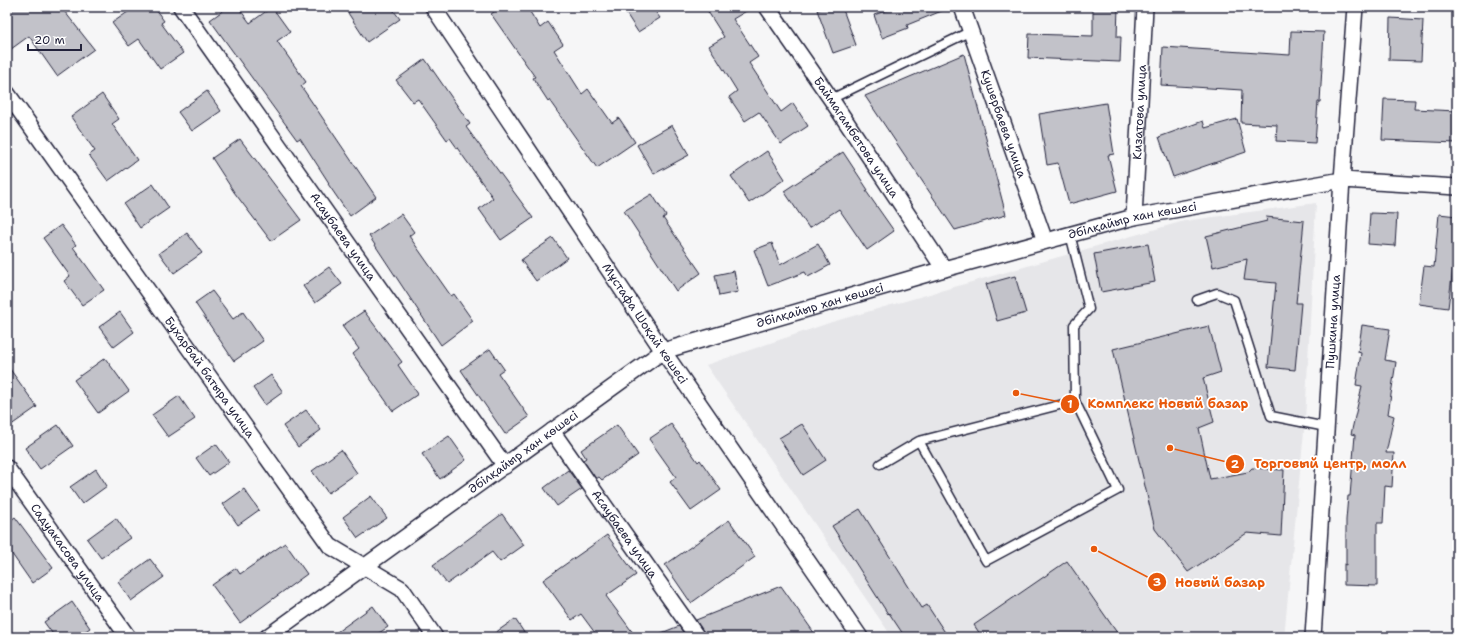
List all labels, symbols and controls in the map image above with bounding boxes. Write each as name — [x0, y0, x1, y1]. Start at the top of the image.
scale bar — [28, 26, 81, 52]
text: 20 m — [34, 32, 65, 48]
street label: Кизатова улица — [1129, 64, 1150, 160]
street label: Кушербаева улица — [977, 68, 1030, 181]
street label: Баймагамбетова улица — [810, 74, 903, 201]
street label: Асаубаева улица — [306, 189, 380, 284]
street label: Әбілқайыр хан көшесі — [1066, 198, 1198, 243]
street label: Мұстафа Шоқай көшесі — [598, 260, 691, 387]
street label: Пушкина улица — [1322, 274, 1344, 369]
street label: Әбілқайыр хан көшесі — [754, 279, 885, 331]
street label: Бухарбай батыра улица — [161, 313, 259, 441]
callout: Комплекс Новый базар — [1060, 391, 1257, 416]
text: Комплекс Новый базар — [1088, 395, 1249, 412]
text: 1 — [1067, 396, 1073, 412]
street label: Әбілқайыр хан көшесі — [465, 407, 581, 497]
callout: Торговый центр, молл — [1225, 451, 1414, 476]
text: Торговый центр, молл — [1254, 455, 1406, 472]
text: 2 — [1231, 456, 1240, 472]
street label: Асаубаева улица — [588, 487, 661, 582]
street label: Садуакасова улица — [27, 500, 109, 605]
callout: Новый базар — [1147, 570, 1273, 595]
text: 3 — [1153, 574, 1161, 590]
text: Новый базар — [1175, 574, 1265, 591]

